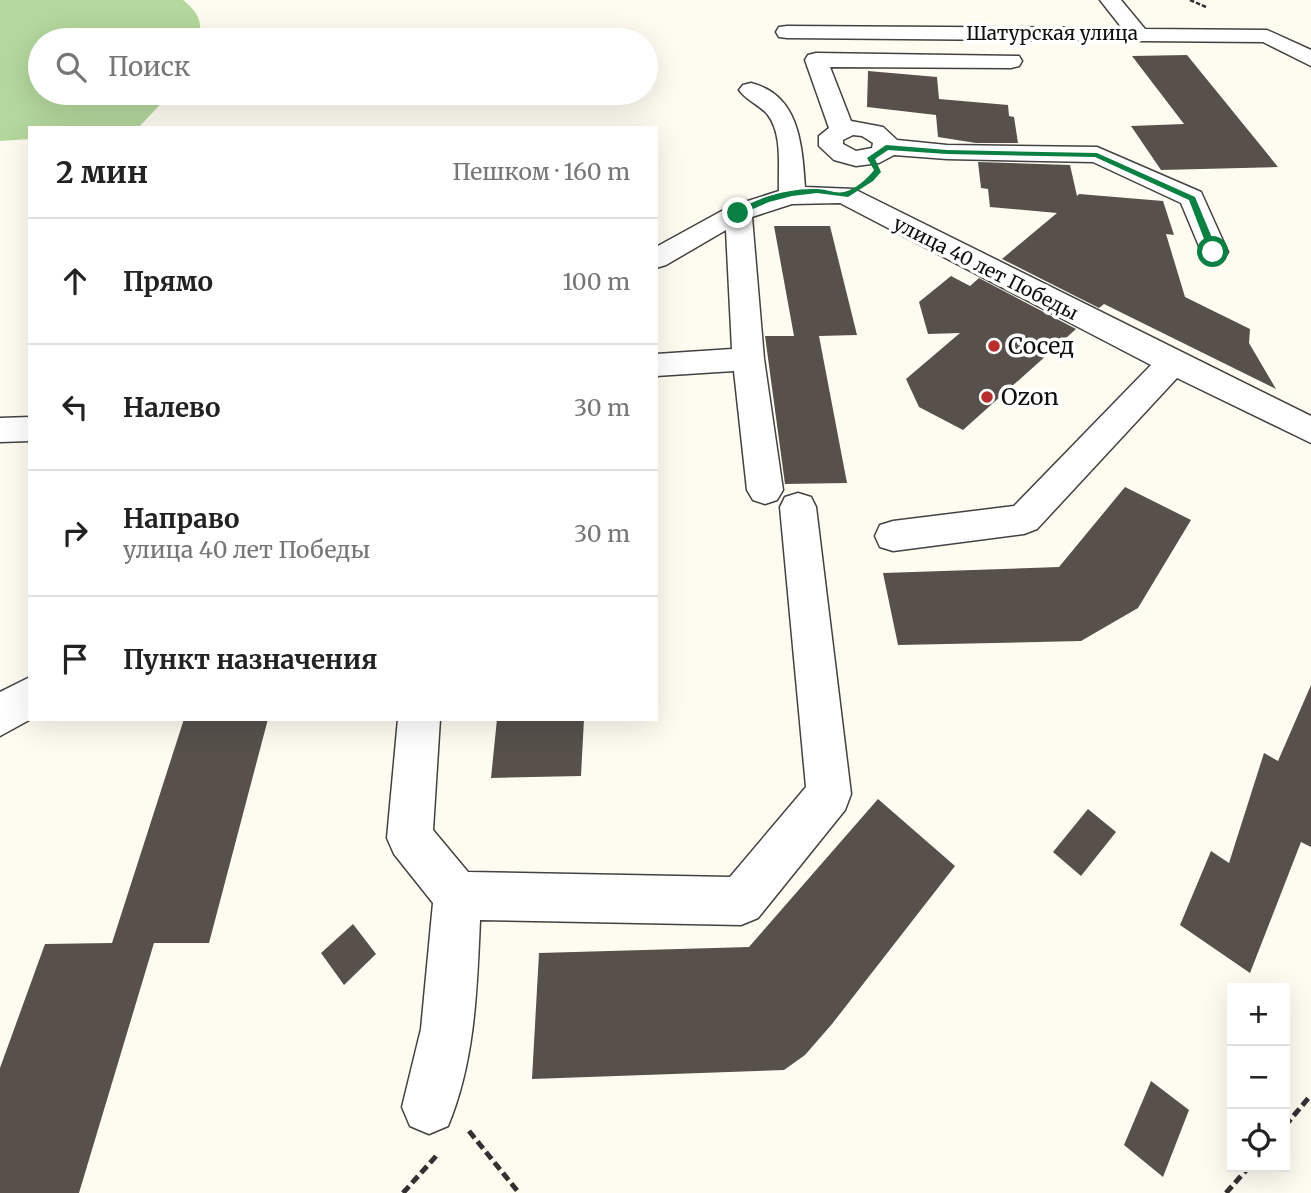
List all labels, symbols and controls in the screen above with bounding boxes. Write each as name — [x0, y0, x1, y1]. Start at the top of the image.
street label: Шатурская улица — [966, 21, 1138, 45]
search box — [28, 28, 658, 105]
icon: search — [52, 48, 90, 86]
text: Поиск — [108, 50, 190, 83]
text: 2 мин — [56, 153, 148, 191]
text: Пешком · 160 m — [453, 157, 630, 186]
route end — [722, 197, 753, 228]
street label: улица 40 лет Победы — [890, 211, 1082, 325]
route start — [1197, 236, 1228, 267]
icon: ahead — [56, 262, 94, 300]
text: Прямо — [123, 265, 213, 298]
text: 100 m — [562, 267, 630, 296]
place label: Сосед — [1008, 331, 1074, 360]
marker: Сосед — [986, 338, 1002, 354]
place label: Ozon — [1001, 382, 1059, 411]
icon: left — [56, 388, 94, 426]
marker: Ozon — [979, 389, 995, 405]
text: Налево — [123, 391, 221, 424]
text: 30 m — [574, 393, 630, 422]
text: Направо — [123, 502, 240, 535]
icon: right — [56, 514, 94, 552]
text: 30 m — [574, 519, 630, 548]
text: улица 40 лет Победы — [123, 535, 370, 564]
icon: arrive — [56, 640, 94, 678]
text: Пункт назначения — [123, 643, 377, 676]
map controls — [1227, 983, 1290, 1172]
button: + — [1227, 983, 1290, 1046]
button: − — [1227, 1046, 1290, 1109]
button: locate — [1227, 1109, 1290, 1172]

